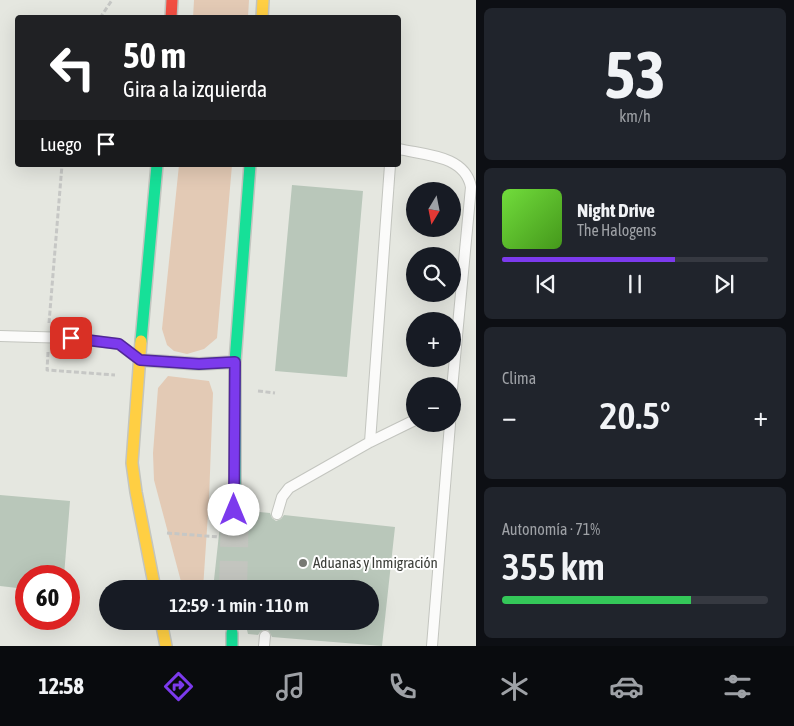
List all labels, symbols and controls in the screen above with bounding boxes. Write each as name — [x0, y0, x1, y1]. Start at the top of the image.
icon: left — [40, 35, 105, 100]
text: 50 m — [123, 35, 186, 75]
text: 53 — [604, 37, 666, 112]
text: Gira a la izquierda — [123, 76, 267, 102]
text: km/h — [619, 107, 651, 125]
icon: arrive — [92, 130, 120, 158]
text: Luego — [40, 133, 82, 155]
north arrow — [406, 182, 461, 238]
map controls — [406, 182, 461, 432]
text: Night Drive — [577, 199, 655, 221]
text: The Halogens — [577, 221, 657, 239]
button: search — [406, 247, 461, 302]
icon: previous — [532, 270, 560, 298]
icon: pause — [621, 270, 649, 298]
icon: next — [710, 270, 738, 298]
button: + — [406, 312, 461, 367]
pin — [50, 317, 92, 359]
icon: arrive — [57, 324, 85, 352]
text: Clima — [502, 369, 536, 387]
button: − — [406, 377, 461, 432]
text: 20.5° — [600, 394, 670, 437]
text: − — [502, 400, 517, 432]
text: + — [753, 400, 768, 432]
position arrow — [207, 483, 259, 535]
text: Autonomía · 71% — [502, 520, 600, 538]
text: 355 km — [502, 545, 605, 588]
place label: Aduanas y Inmigración — [313, 554, 438, 571]
marker: Aduanas y Inmigración — [297, 557, 309, 569]
speed limit sign: 60 — [15, 565, 80, 630]
text: 12:59 · 1 min · 110 m — [169, 594, 309, 616]
icon: directions — [161, 669, 196, 704]
icon: music — [273, 669, 308, 704]
icon: phone — [385, 669, 420, 704]
icon: climate — [497, 669, 532, 704]
icon: car — [609, 669, 644, 704]
icon: filters — [720, 669, 755, 704]
text: 12:58 — [38, 673, 84, 699]

